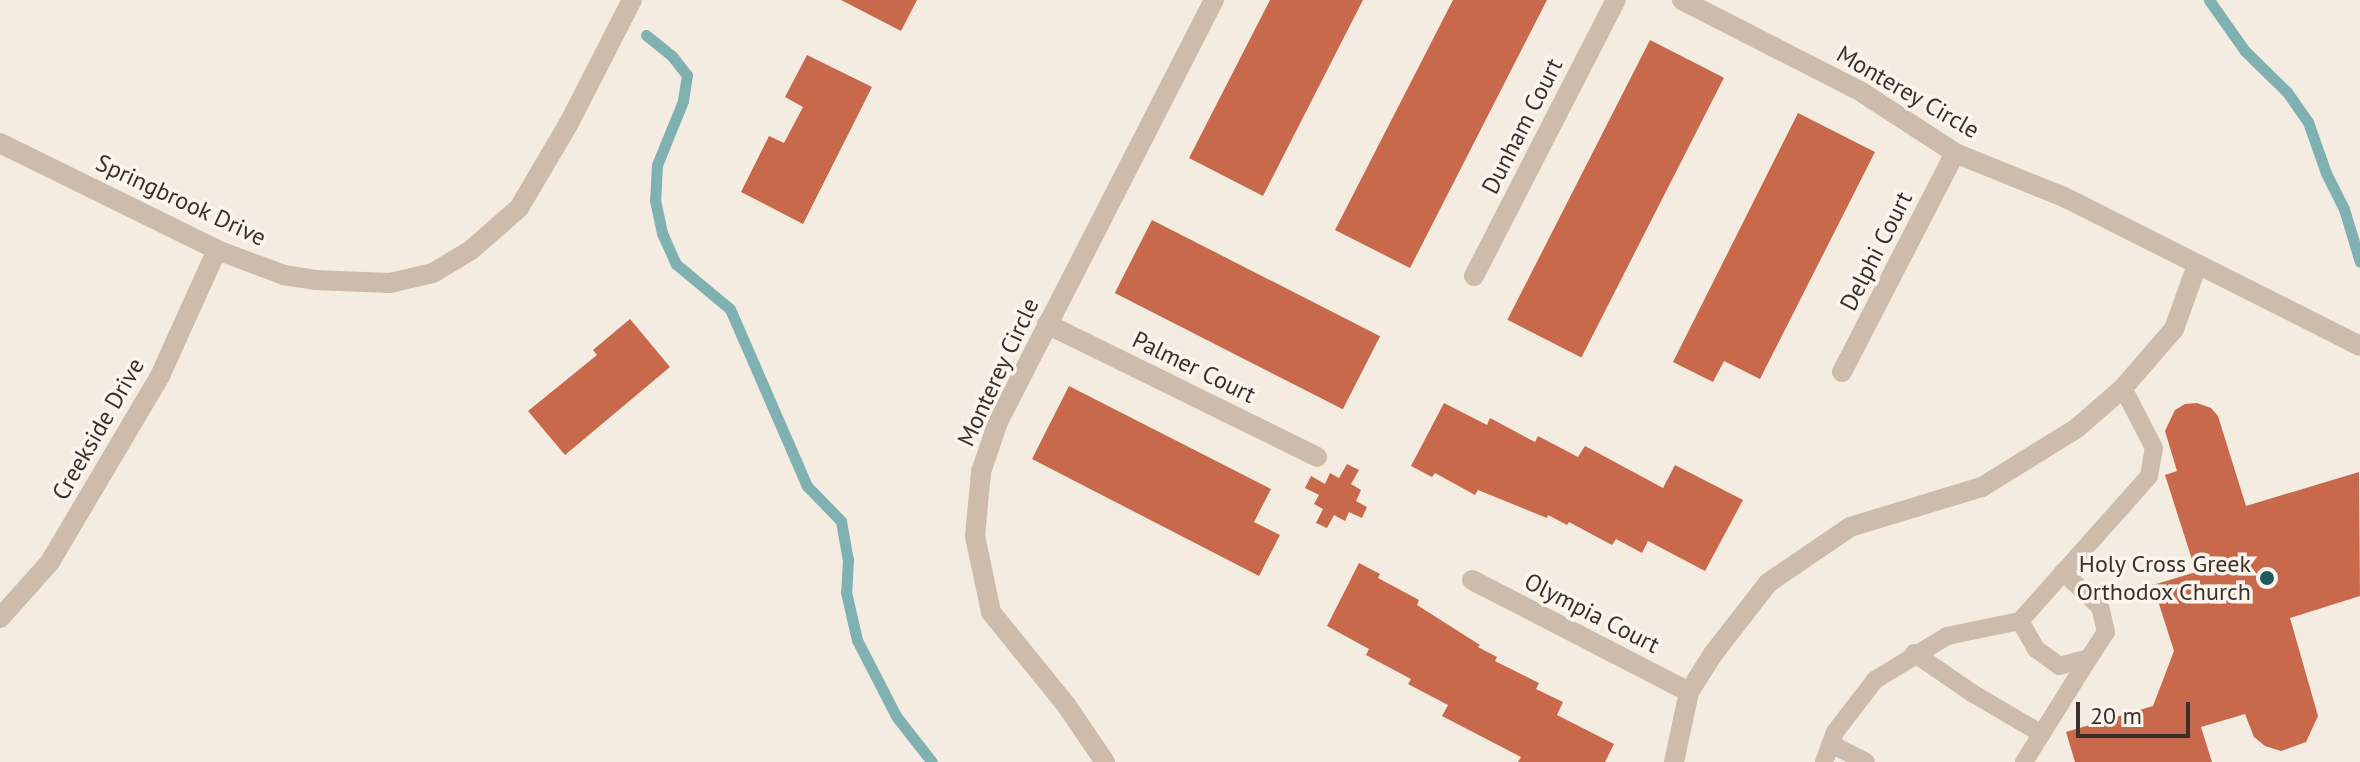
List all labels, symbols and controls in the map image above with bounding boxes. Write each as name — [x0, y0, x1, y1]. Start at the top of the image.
street label: Monterey Circle — [1831, 39, 1985, 145]
street label: Dunham Court — [1475, 53, 1569, 199]
street label: Springbrook Drive — [91, 148, 271, 252]
street label: Delphi Court — [1834, 187, 1918, 315]
street label: Monterey Circle — [951, 293, 1045, 451]
street label: Palmer Court — [1128, 325, 1260, 409]
street label: Creekside Drive — [46, 353, 150, 505]
place label: Holy Cross Greek Orthodox Church — [2076, 550, 2251, 606]
street label: Olympia Court — [1520, 567, 1664, 659]
marker: Holy Cross Greek Orthodox Church — [2258, 569, 2276, 587]
scale bar — [2080, 686, 2194, 736]
text: 20 m — [2090, 700, 2142, 731]

